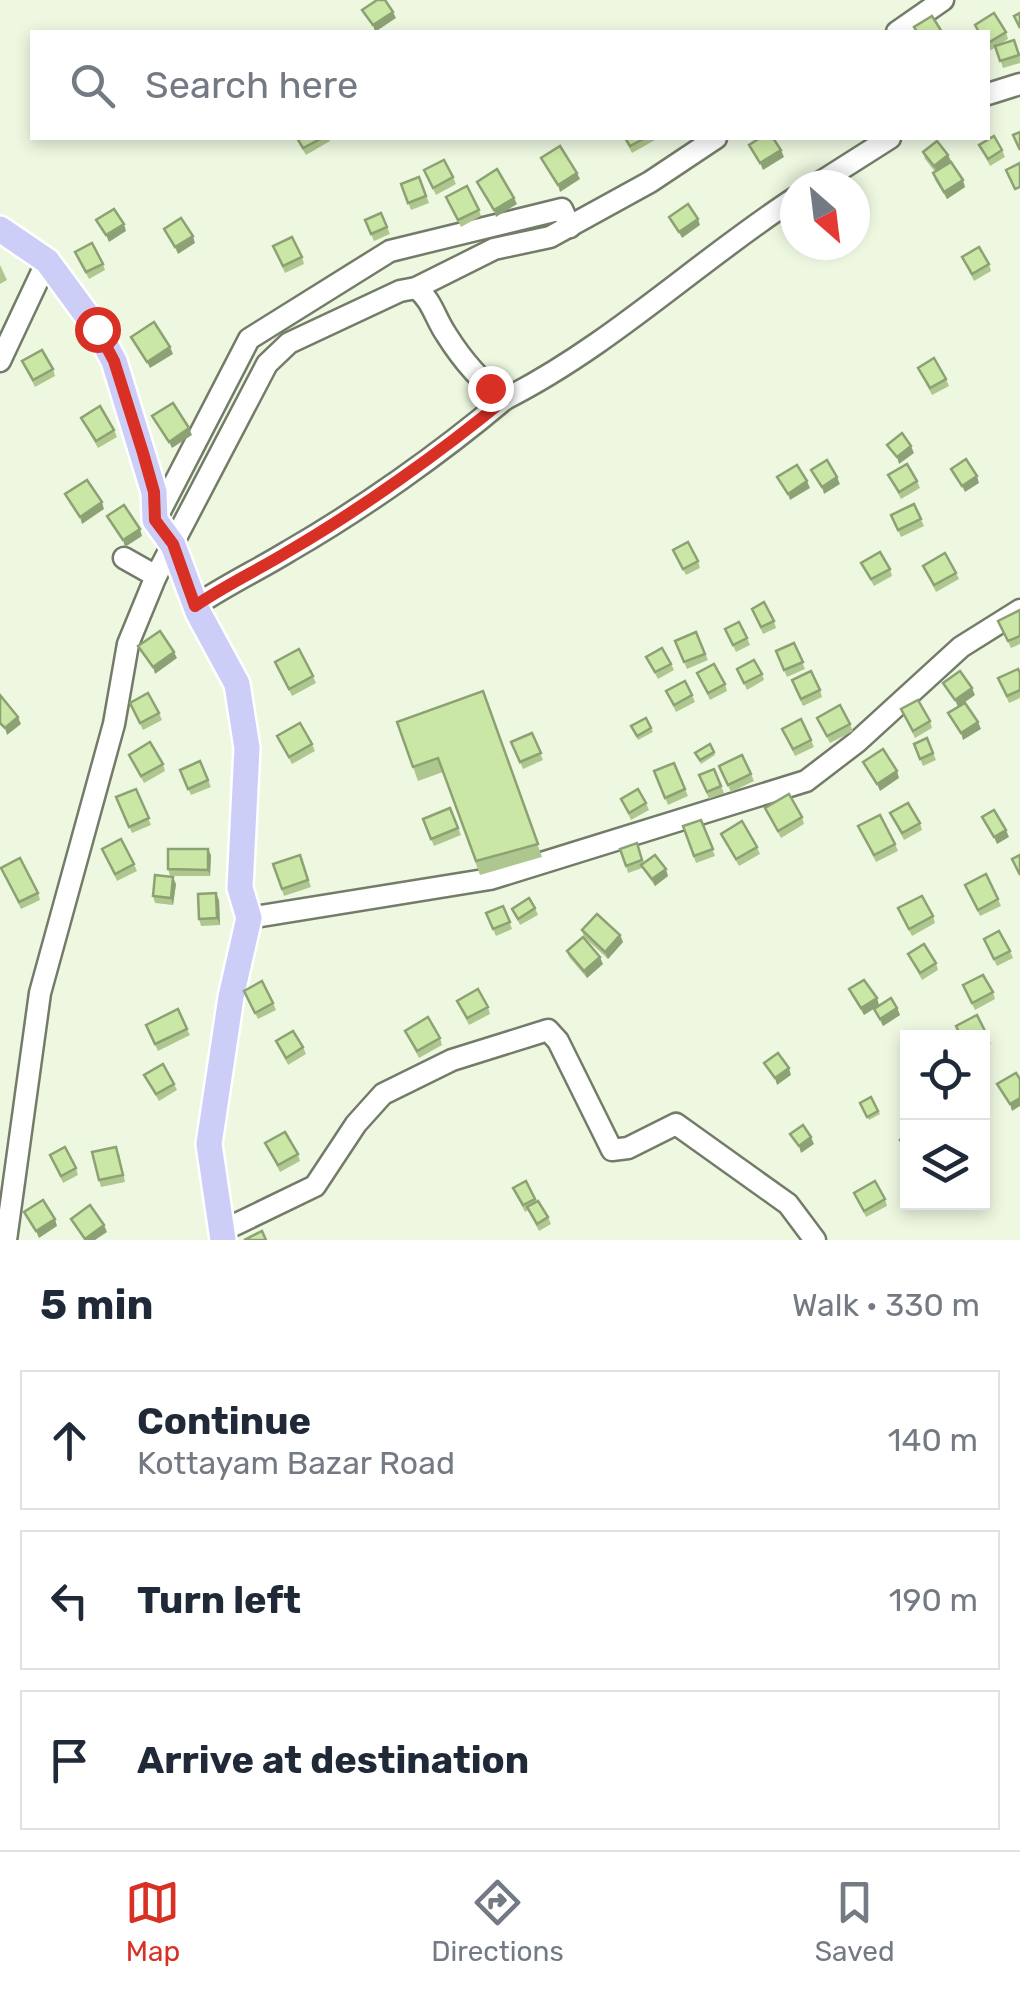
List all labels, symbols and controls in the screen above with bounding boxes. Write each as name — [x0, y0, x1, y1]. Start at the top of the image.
search box — [30, 30, 990, 140]
icon: search — [65, 58, 120, 113]
text: Search here — [145, 62, 358, 108]
north arrow — [780, 170, 870, 260]
route start — [75, 307, 121, 353]
route end — [468, 366, 514, 412]
map controls — [900, 1030, 990, 1210]
button: locate — [900, 1030, 990, 1120]
button: layers — [900, 1120, 990, 1210]
text: 5 min — [40, 1280, 154, 1330]
text: Walk · 330 m — [792, 1286, 980, 1324]
text: Continue — [137, 1398, 311, 1444]
icon: ahead — [42, 1413, 97, 1468]
text: 140 m — [888, 1421, 978, 1459]
text: Kottayam Bazar Road — [137, 1444, 455, 1482]
icon: left — [42, 1573, 97, 1628]
text: Turn left — [137, 1577, 301, 1623]
text: 190 m — [889, 1581, 978, 1619]
icon: arrive — [42, 1733, 97, 1788]
text: Arrive at destination — [137, 1737, 529, 1783]
tab: Map — [125, 1875, 180, 1968]
tab: Directions — [431, 1875, 564, 1968]
tab: Saved — [815, 1875, 895, 1968]

